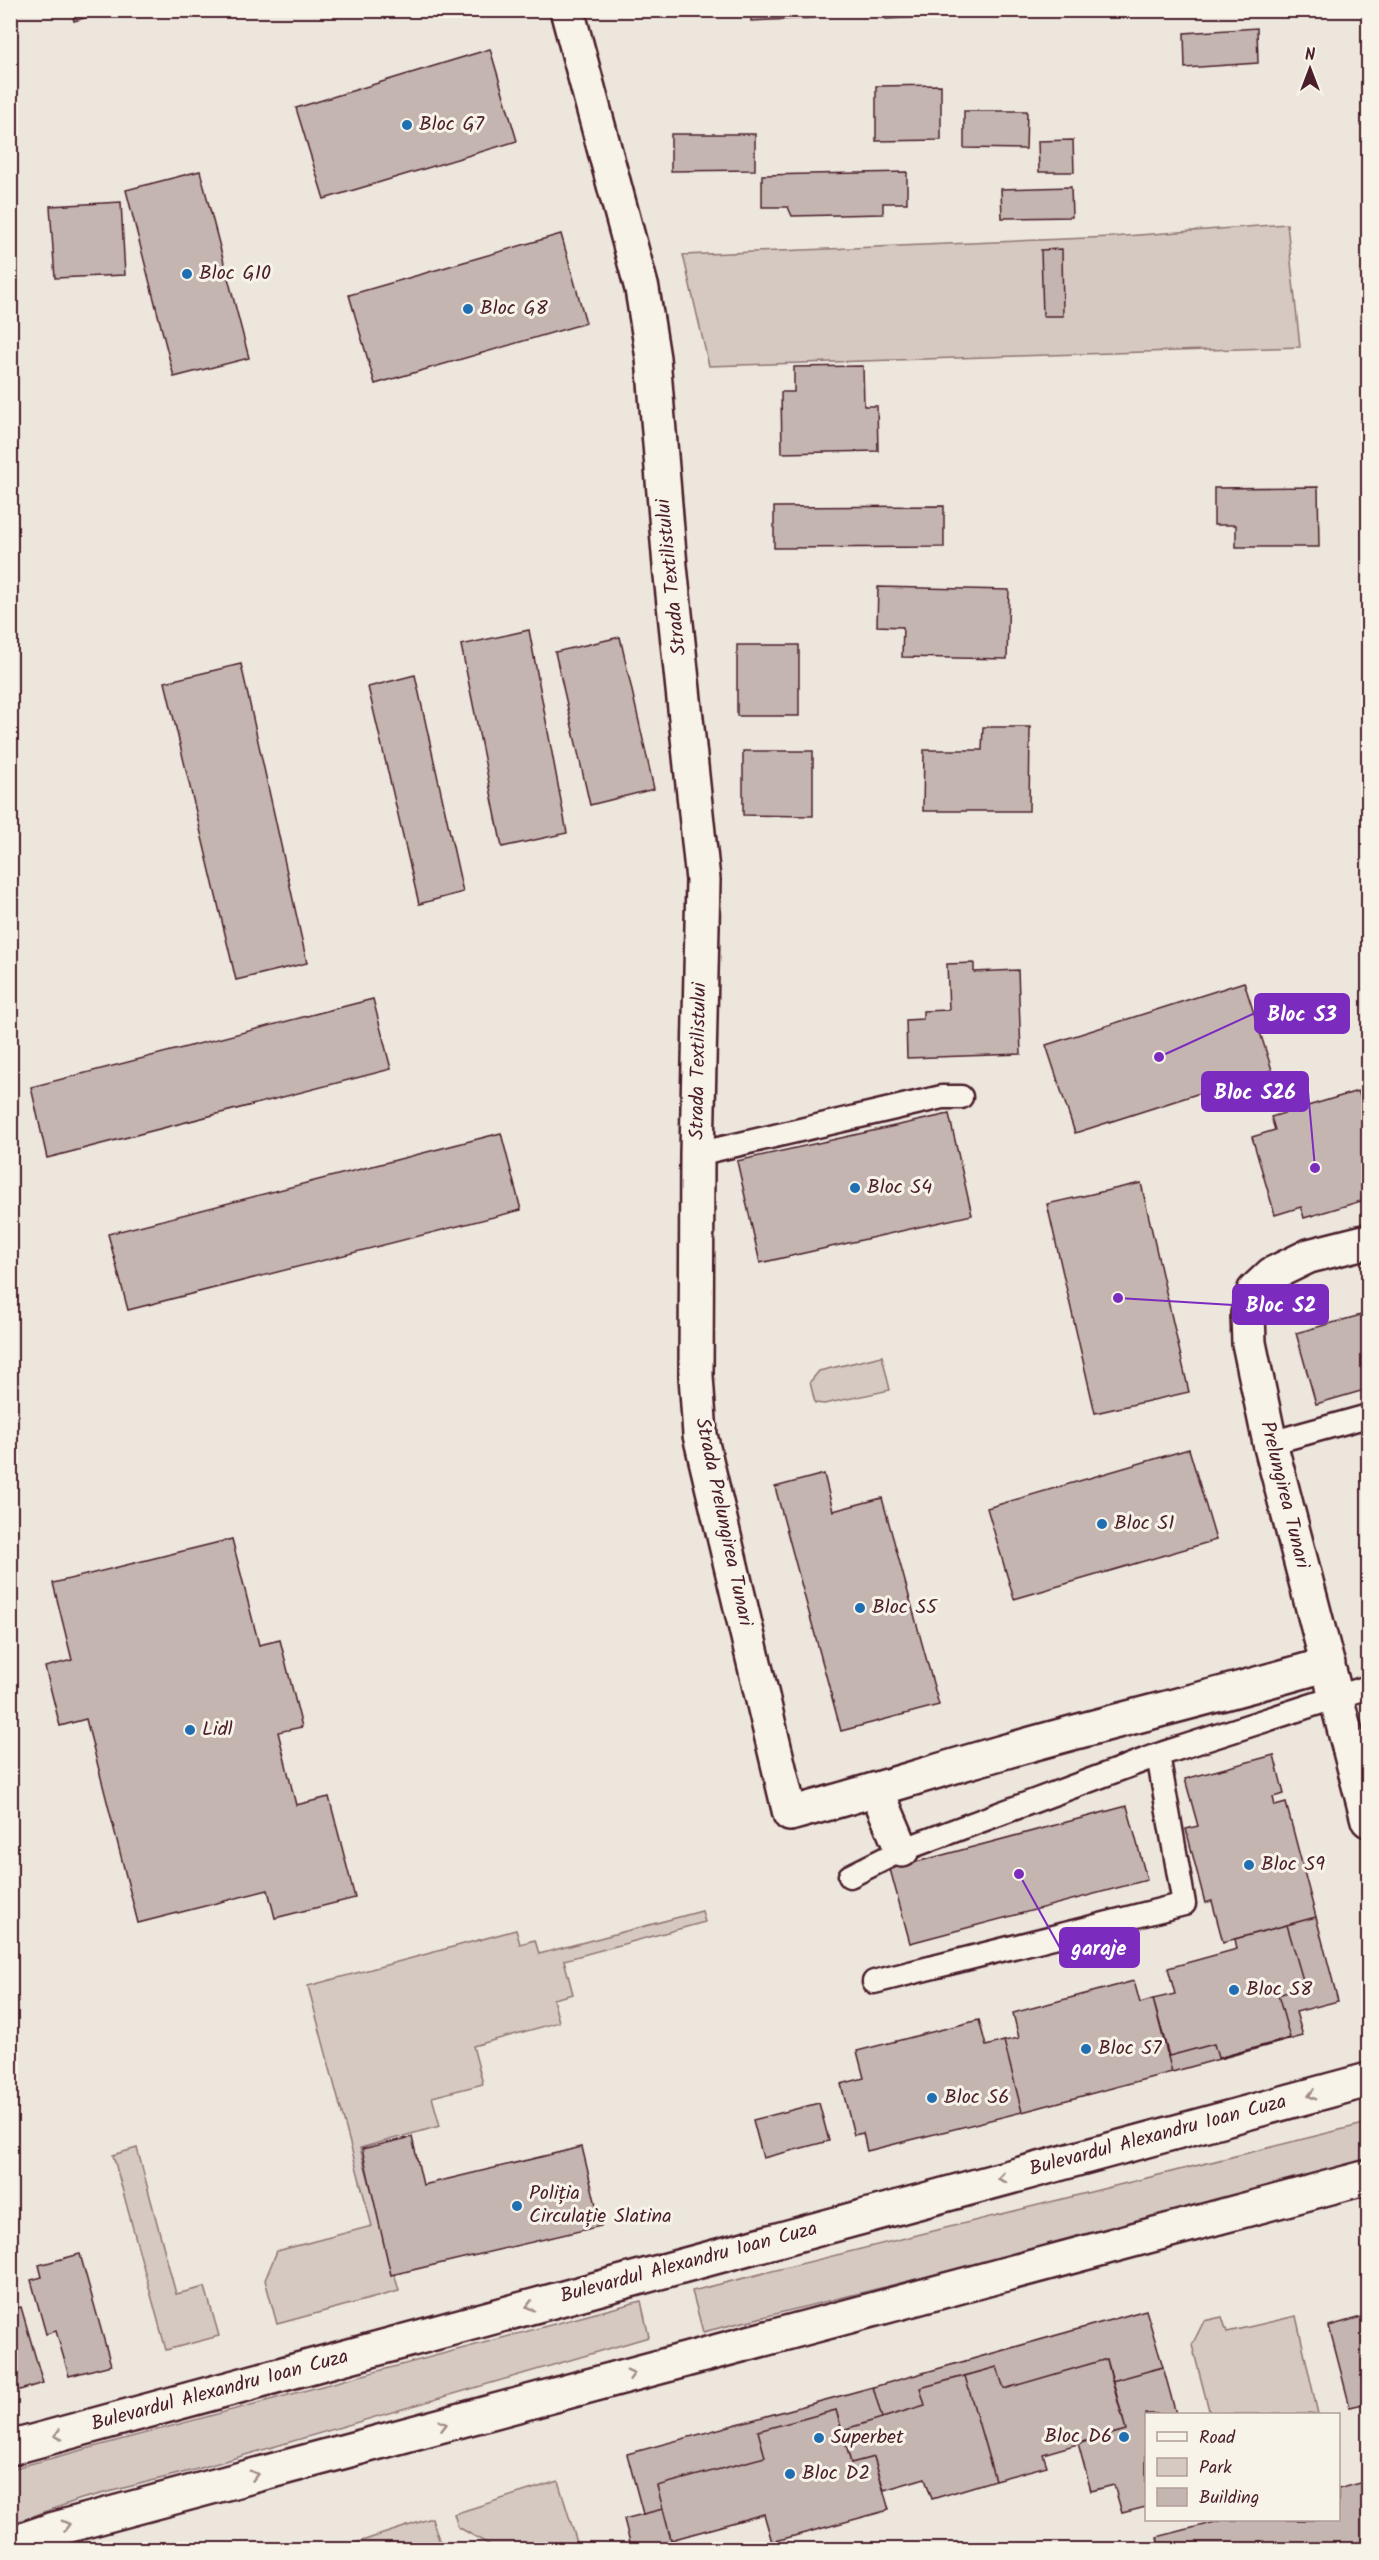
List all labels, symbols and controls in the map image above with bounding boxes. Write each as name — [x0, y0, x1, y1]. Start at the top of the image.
north arrow — [1280, 39, 1340, 99]
text: N — [1305, 43, 1315, 68]
place label: Bloc G7 — [419, 109, 485, 141]
marker: Bloc G7 — [400, 118, 414, 132]
place label: Bloc G10 — [199, 258, 271, 290]
marker: Bloc G10 — [180, 267, 194, 281]
place label: Bloc G8 — [480, 293, 549, 325]
marker: Bloc G8 — [461, 302, 475, 316]
street label: Strada Textilistului — [648, 496, 696, 657]
street label: Strada Textilistului — [682, 981, 716, 1140]
callout: Bloc S3 — [1255, 994, 1349, 1033]
text: Bloc S3 — [1267, 999, 1337, 1032]
callout: Bloc S26 — [1202, 1072, 1308, 1111]
text: Bloc S26 — [1214, 1077, 1296, 1110]
place label: Bloc S4 — [867, 1172, 932, 1204]
marker: Bloc S4 — [848, 1181, 862, 1195]
callout: Bloc S2 — [1233, 1285, 1328, 1324]
text: Bloc S2 — [1246, 1290, 1316, 1323]
street label: Strada Prelungirea Tunari — [685, 1415, 761, 1630]
street label: Prelungirea Tunari — [1250, 1418, 1318, 1573]
place label: Bloc S1 — [1114, 1508, 1175, 1540]
marker: Bloc S1 — [1095, 1517, 1109, 1531]
place label: Bloc S5 — [872, 1592, 938, 1624]
marker: Bloc S5 — [853, 1601, 867, 1615]
place label: Lidl — [202, 1714, 233, 1746]
marker: Lidl — [183, 1723, 197, 1737]
place label: Bloc S9 — [1261, 1849, 1325, 1881]
marker: Bloc S9 — [1242, 1858, 1256, 1872]
callout: garaje — [1060, 1928, 1139, 1967]
text: garaje — [1071, 1933, 1126, 1966]
place label: Bloc S8 — [1246, 1974, 1313, 2006]
marker: Bloc S8 — [1227, 1983, 1241, 1997]
place label: Bloc S7 — [1098, 2033, 1162, 2065]
marker: Bloc S7 — [1079, 2042, 1093, 2056]
place label: Bloc S6 — [944, 2082, 1009, 2114]
street label: Bulevardul Alexandru Ioan Cuza — [1026, 2086, 1290, 2186]
one-way arrow — [1307, 2088, 1317, 2101]
marker: Bloc S6 — [925, 2091, 939, 2105]
one-way arrow — [997, 2171, 1007, 2184]
place label: Poliția Circulație Slatina — [529, 2178, 672, 2233]
marker: Poliția Circulație Slatina — [510, 2199, 524, 2213]
street label: Bulevardul Alexandru Ioan Cuza — [557, 2213, 821, 2313]
one-way arrow — [525, 2299, 536, 2311]
street label: Bulevardul Alexandru Ioan Cuza — [88, 2341, 352, 2441]
one-way arrow — [625, 2369, 636, 2381]
legend — [1145, 2413, 1340, 2521]
one-way arrow — [438, 2419, 448, 2432]
place label: Bloc D6 — [1044, 2421, 1112, 2453]
place label: Superbet — [831, 2422, 904, 2454]
text: Road — [1199, 2424, 1236, 2453]
one-way arrow — [53, 2428, 64, 2440]
marker: Bloc D6 — [1117, 2430, 1131, 2444]
marker: Superbet — [812, 2431, 826, 2445]
text: Park — [1199, 2454, 1232, 2483]
place label: Bloc D2 — [802, 2458, 870, 2490]
marker: Bloc D2 — [783, 2467, 797, 2481]
one-way arrow — [248, 2470, 259, 2482]
text: Building — [1199, 2484, 1259, 2513]
one-way arrow — [61, 2520, 71, 2533]

